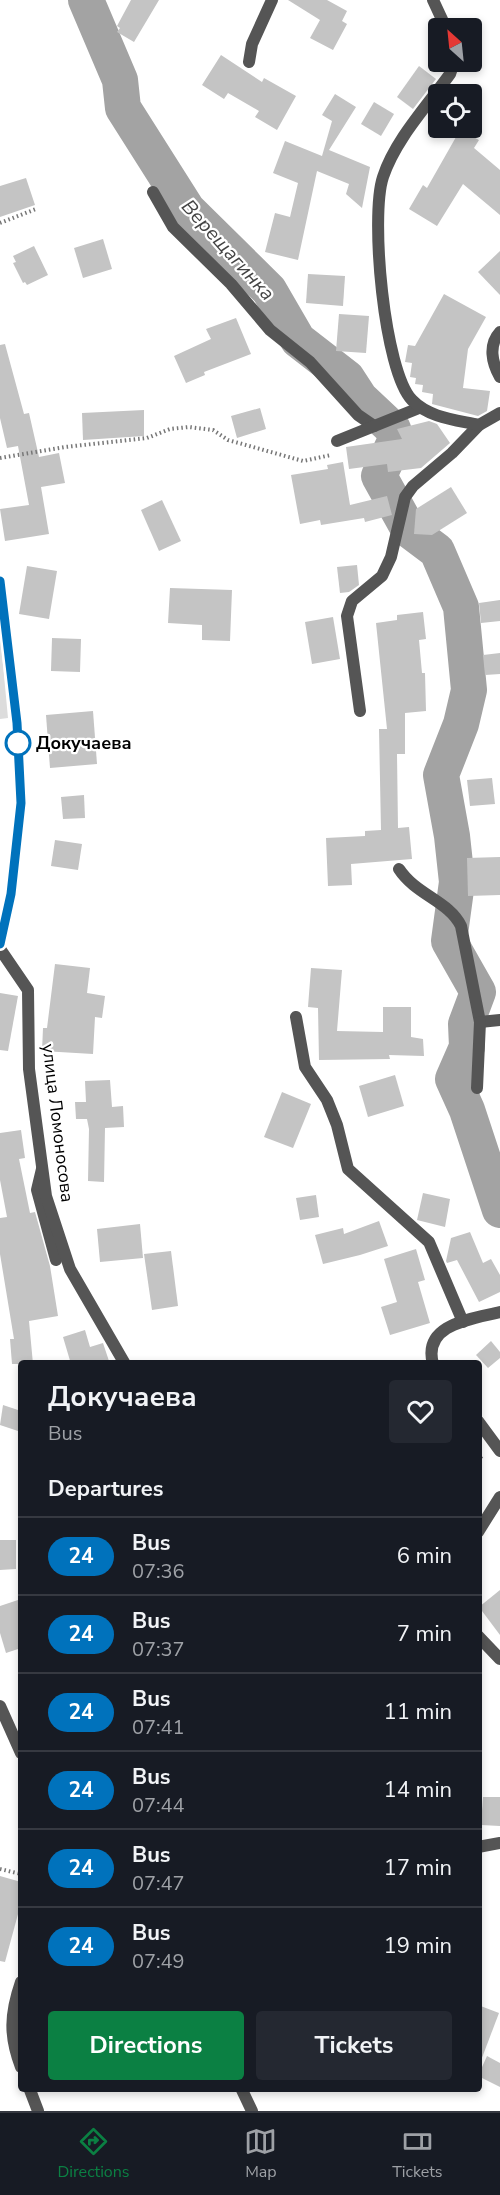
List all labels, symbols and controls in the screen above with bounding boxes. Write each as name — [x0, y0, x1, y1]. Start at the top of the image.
north arrow — [428, 18, 482, 72]
map controls — [428, 18, 482, 138]
button: locate — [428, 84, 482, 138]
water label: Верещагинка — [175, 193, 281, 307]
marker: Докучаева — [5, 730, 31, 756]
place label: Докучаева — [36, 731, 132, 755]
street label: улица Ломоносова — [36, 1042, 80, 1204]
text: Докучаева — [48, 1378, 197, 1416]
button: heart — [389, 1380, 452, 1443]
text: Bus — [48, 1420, 82, 1447]
text: Departures — [48, 1474, 163, 1504]
text: Bus — [132, 1528, 171, 1558]
text: 6 min — [397, 1541, 452, 1571]
text: 24 — [68, 1542, 94, 1570]
text: 07:36 — [132, 1558, 185, 1585]
text: Bus — [132, 1606, 171, 1636]
text: 7 min — [397, 1619, 452, 1649]
text: 24 — [68, 1620, 94, 1648]
text: 07:37 — [132, 1636, 185, 1663]
text: Bus — [132, 1684, 171, 1714]
text: 11 min — [384, 1697, 452, 1727]
text: 24 — [68, 1698, 94, 1726]
text: 07:41 — [132, 1714, 185, 1741]
text: Bus — [132, 1762, 171, 1792]
text: 14 min — [384, 1775, 452, 1805]
text: 24 — [68, 1776, 94, 1804]
text: 07:44 — [132, 1792, 185, 1819]
text: Bus — [132, 1840, 171, 1870]
text: 17 min — [384, 1853, 452, 1883]
text: 24 — [68, 1854, 94, 1882]
text: 07:47 — [132, 1870, 185, 1897]
text: Bus — [132, 1918, 171, 1948]
text: 19 min — [384, 1931, 452, 1961]
text: 24 — [68, 1932, 94, 1960]
text: 07:49 — [132, 1948, 185, 1975]
button: Directions — [48, 2011, 244, 2080]
button: Tickets — [256, 2011, 452, 2080]
tab: Directions — [57, 2125, 130, 2183]
tab: Map — [244, 2125, 277, 2183]
tab: Tickets — [392, 2125, 443, 2183]

